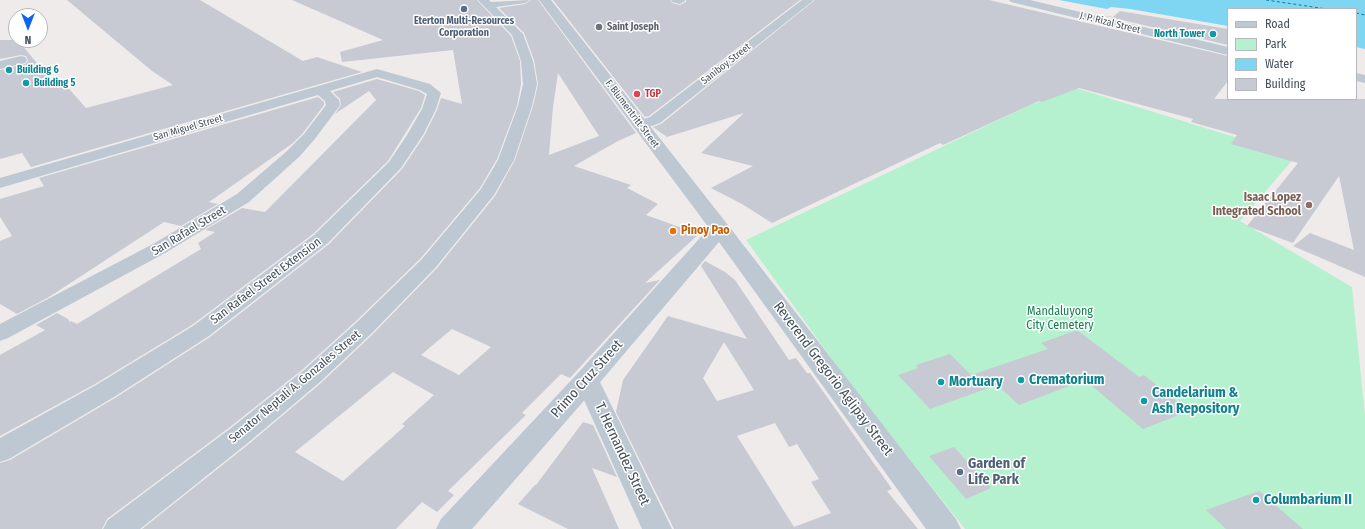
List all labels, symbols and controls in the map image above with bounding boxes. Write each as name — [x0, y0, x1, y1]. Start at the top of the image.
marker: Eterton Multi-Resources Corporation — [459, 4, 469, 14]
north arrow — [8, 8, 48, 48]
legend — [1227, 8, 1357, 100]
street label: J. P. Rizal Street — [1079, 10, 1141, 36]
place label: Eterton Multi-Resources Corporation — [414, 15, 514, 38]
text: Road — [1265, 17, 1290, 31]
place label: Saint Joseph — [607, 21, 659, 33]
marker: Saint Joseph — [594, 22, 604, 32]
place label: North Tower — [1154, 28, 1205, 40]
marker: North Tower — [1208, 29, 1218, 39]
text: N — [25, 33, 31, 46]
text: Park — [1265, 37, 1286, 51]
street label: Saniboy Street — [699, 41, 753, 87]
text: Water — [1265, 57, 1293, 71]
place label: Building 6 — [17, 64, 59, 76]
marker: Building 6 — [4, 65, 14, 75]
place label: Building 5 — [34, 77, 75, 89]
text: Building — [1265, 77, 1305, 91]
marker: Building 5 — [21, 78, 31, 88]
street label: F. Blumentritt Street — [603, 78, 661, 150]
place label: TGP — [645, 88, 661, 100]
marker: TGP — [632, 89, 642, 99]
street label: San Miguel Street — [152, 112, 224, 144]
place label: Isaac Lopez Integrated School — [1212, 191, 1301, 219]
marker: Isaac Lopez Integrated School — [1304, 200, 1314, 210]
street label: San Rafael Street — [149, 203, 229, 259]
place label: Pinoy Pao — [681, 224, 730, 238]
marker: Pinoy Pao — [668, 226, 678, 236]
street label: San Rafael Street Extension — [208, 235, 324, 327]
street label: Reverend Gregorio Aglipay Street — [770, 299, 896, 459]
park label: Mandaluyong City Cemetery — [1026, 305, 1094, 333]
street label: Senator Neptali A. Gonzales Street — [226, 328, 364, 446]
street label: Primo Cruz Street — [548, 337, 626, 421]
place label: Crematorium — [1029, 372, 1104, 388]
place label: Mortuary — [949, 374, 1003, 390]
marker: Crematorium — [1016, 375, 1026, 385]
marker: Mortuary — [936, 377, 946, 387]
place label: Candelarium & Ash Repository — [1152, 385, 1240, 418]
marker: Candelarium & Ash Repository — [1139, 396, 1149, 406]
street label: T. Hernandez Street — [591, 400, 653, 508]
place label: Garden of Life Park — [968, 456, 1025, 488]
marker: Garden of Life Park — [955, 467, 965, 477]
place label: Columbarium II — [1264, 492, 1352, 508]
marker: Columbarium II — [1251, 495, 1261, 505]

